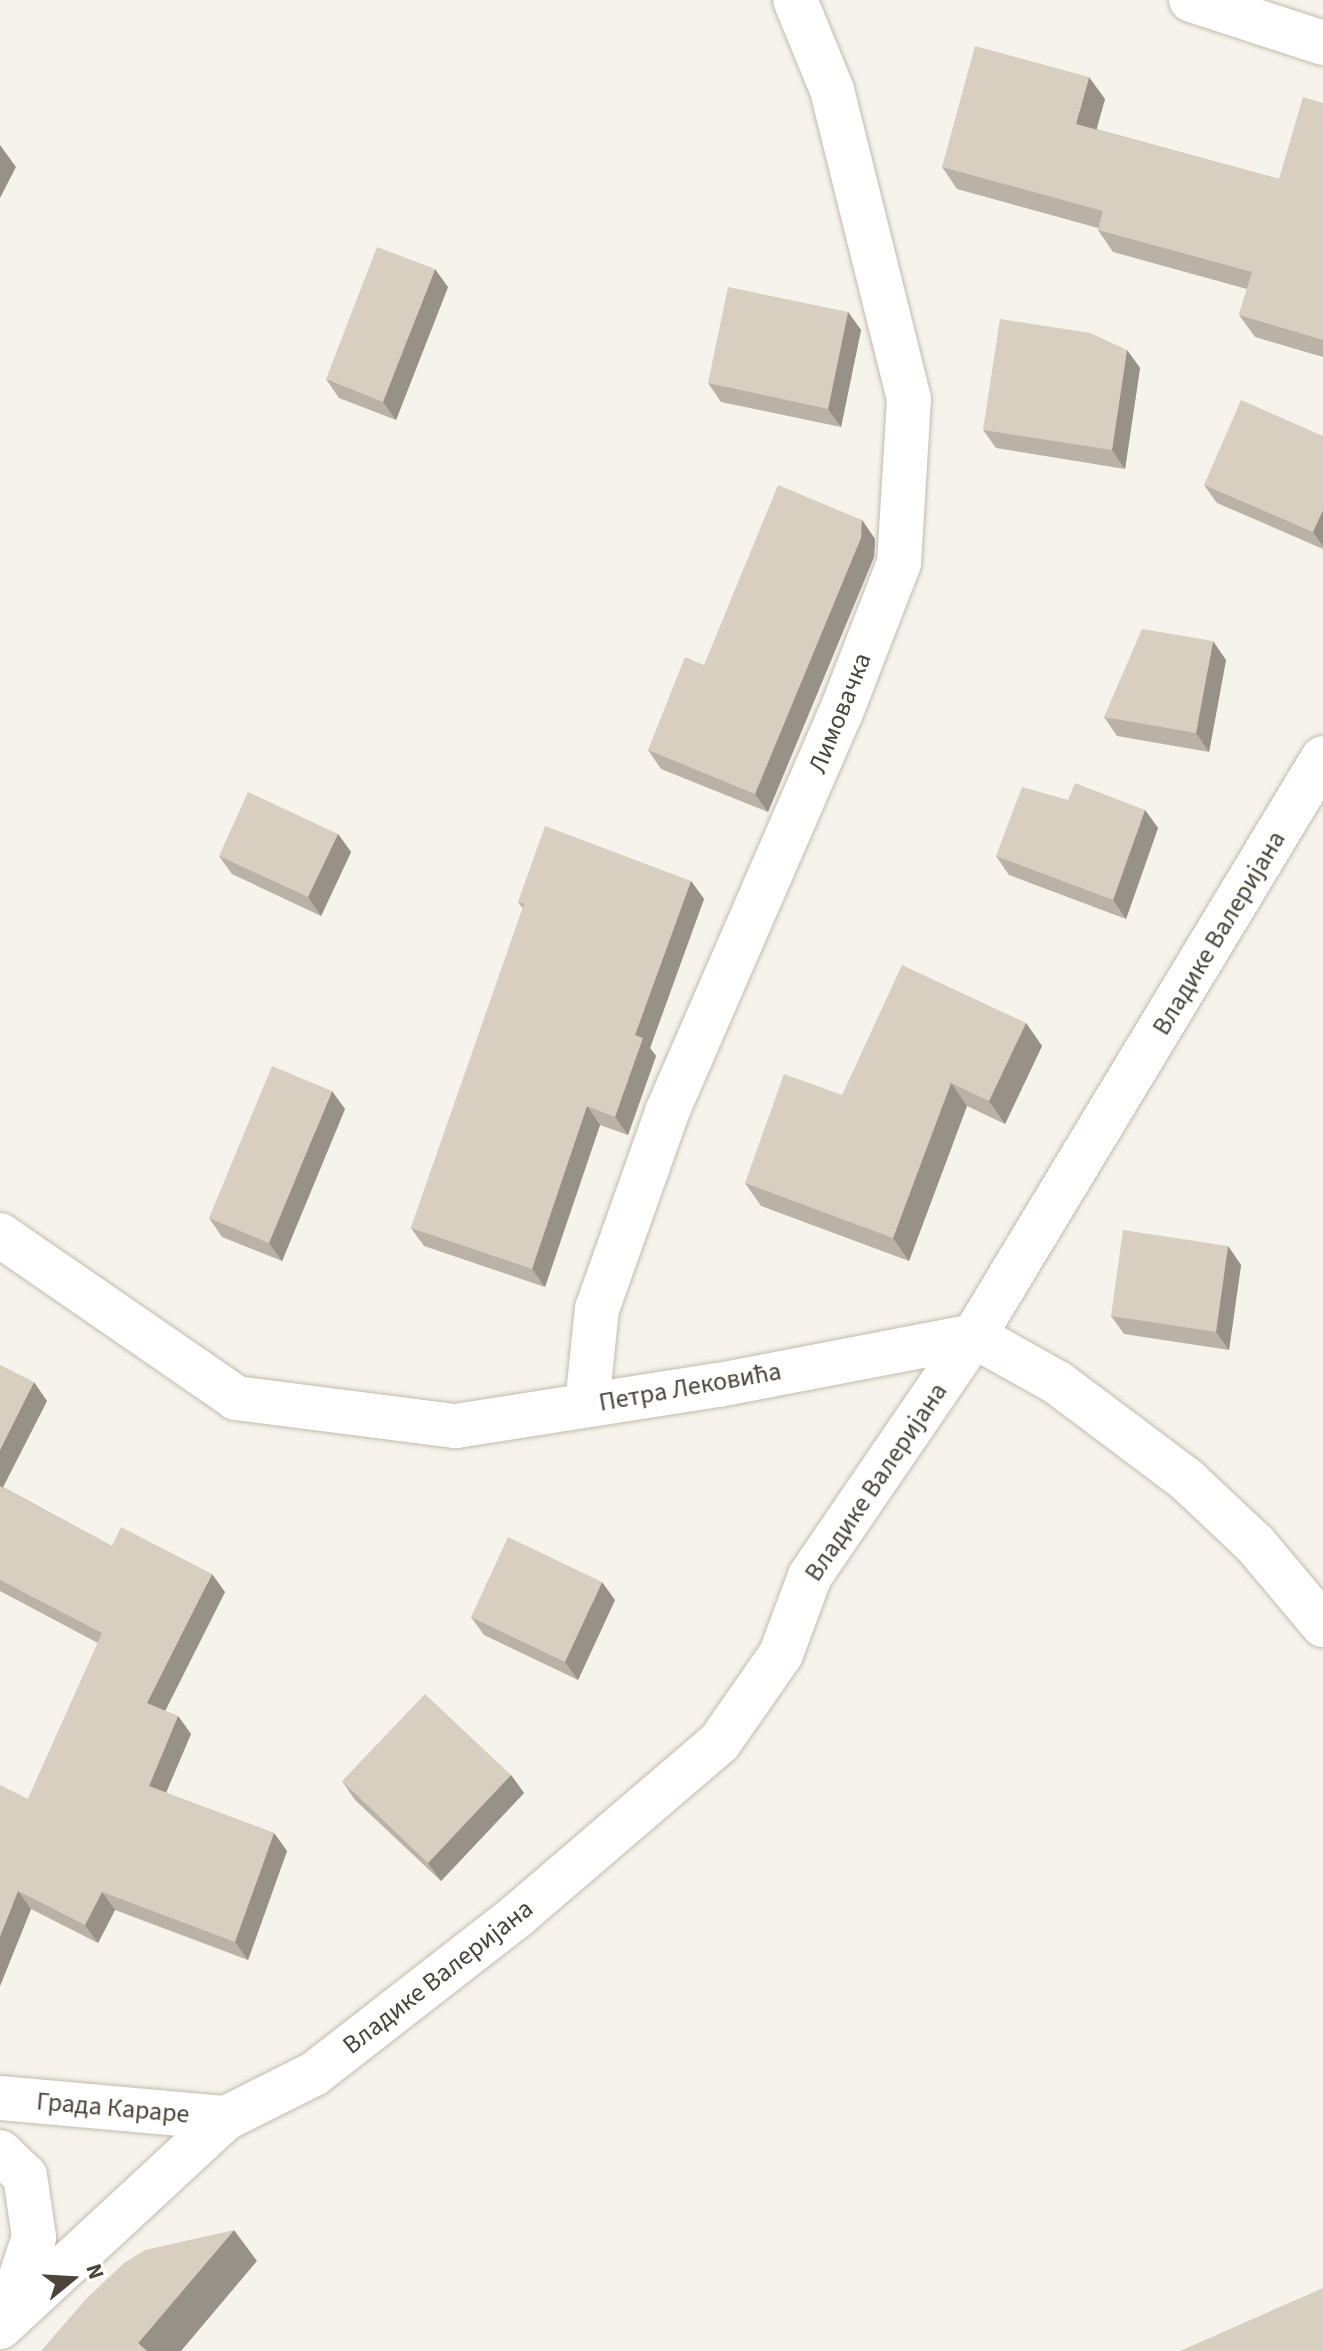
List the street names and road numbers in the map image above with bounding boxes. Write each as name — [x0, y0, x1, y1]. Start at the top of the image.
street label: Лимовачка — [802, 648, 878, 778]
street label: Владике Валеријана — [1146, 825, 1292, 1041]
street label: Петра Лековића — [596, 1356, 784, 1418]
street label: Владике Валеријана — [798, 1377, 954, 1587]
street label: Владике Валеријана — [337, 1893, 539, 2061]
street label: Града Караре — [35, 2086, 191, 2130]

